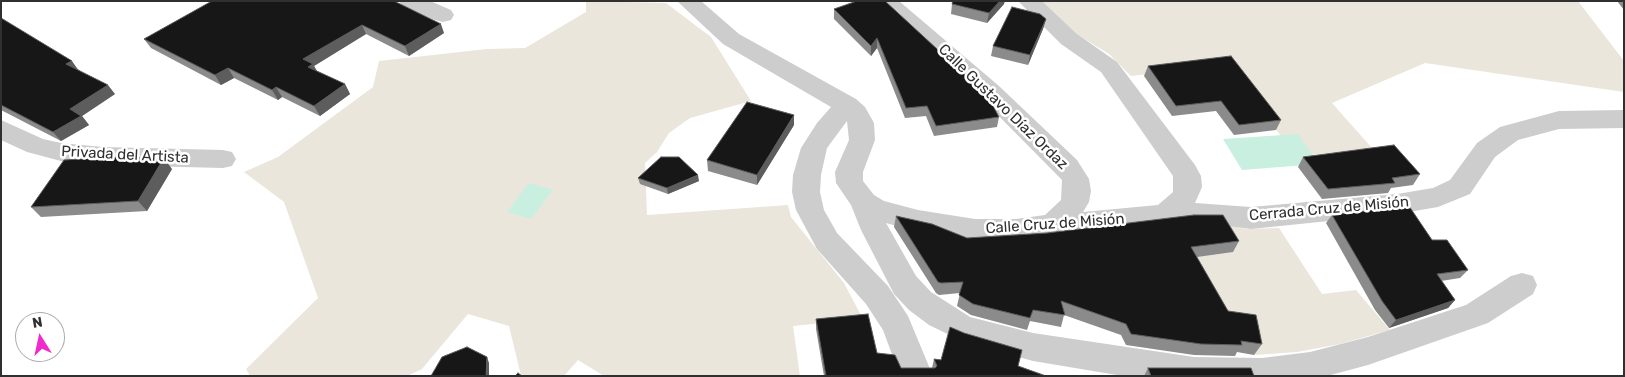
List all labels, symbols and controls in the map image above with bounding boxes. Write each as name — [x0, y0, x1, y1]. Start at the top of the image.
street label: Calle Gustavo Díaz Ordaz — [935, 40, 1071, 174]
street label: Privada del Artista — [61, 143, 189, 167]
street label: Cerrada Cruz de Misión — [1248, 193, 1410, 225]
street label: Calle Cruz de Misión — [985, 210, 1125, 238]
north arrow — [15, 312, 65, 362]
text: N — [31, 313, 44, 332]

